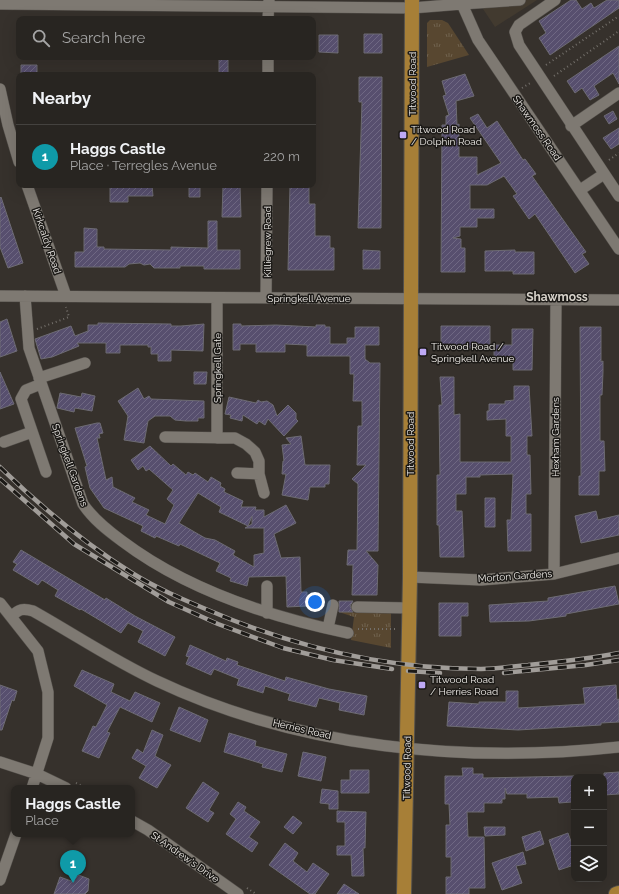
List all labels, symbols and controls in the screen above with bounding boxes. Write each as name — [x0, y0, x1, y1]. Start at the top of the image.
search box — [16, 16, 316, 60]
icon: search — [30, 27, 52, 49]
text: Search here — [62, 29, 145, 47]
street label: Titwood Road — [407, 52, 418, 116]
text: Nearby — [32, 88, 91, 108]
street label: Shawmoss Road — [511, 93, 563, 163]
place label: Titwood Road / Dolphin Road — [411, 124, 482, 147]
marker: Titwood Road / Dolphin Road — [398, 130, 408, 140]
text: Haggs Castle — [70, 140, 166, 158]
text: 1 — [42, 149, 48, 164]
text: 220 m — [263, 149, 300, 164]
text: Place · Terregles Avenue — [70, 158, 217, 173]
street label: Killiegrew Road — [262, 206, 273, 278]
street label: Kirkcaldy Road — [31, 207, 63, 275]
district label: Shawmoss — [526, 290, 588, 304]
street label: Springkell Avenue — [267, 293, 351, 304]
street label: Springkell Gate — [212, 333, 223, 403]
place label: Titwood Road / Springkell Avenue — [431, 341, 514, 364]
marker: Titwood Road / Springkell Avenue — [418, 347, 428, 357]
street label: Hexham Gardens — [550, 397, 561, 477]
street label: Titwood Road — [405, 412, 416, 476]
street label: Springkell Gardens — [50, 422, 90, 508]
street label: Morton Gardens — [477, 568, 553, 584]
your location — [305, 592, 325, 612]
place label: Titwood Road / Herries Road — [430, 674, 498, 697]
marker: Titwood Road / Herries Road — [417, 680, 427, 690]
street label: Herries Road — [272, 717, 332, 741]
street label: Titwood Road — [401, 736, 413, 800]
map controls — [571, 774, 607, 882]
button: + — [571, 774, 607, 810]
popup — [11, 785, 135, 837]
text: Haggs Castle — [25, 795, 121, 813]
button: − — [571, 810, 607, 846]
text: Place — [25, 813, 59, 828]
street label: St Andrew's Drive — [149, 829, 221, 885]
button: layers — [571, 846, 607, 882]
pin: 1 — [60, 850, 86, 883]

